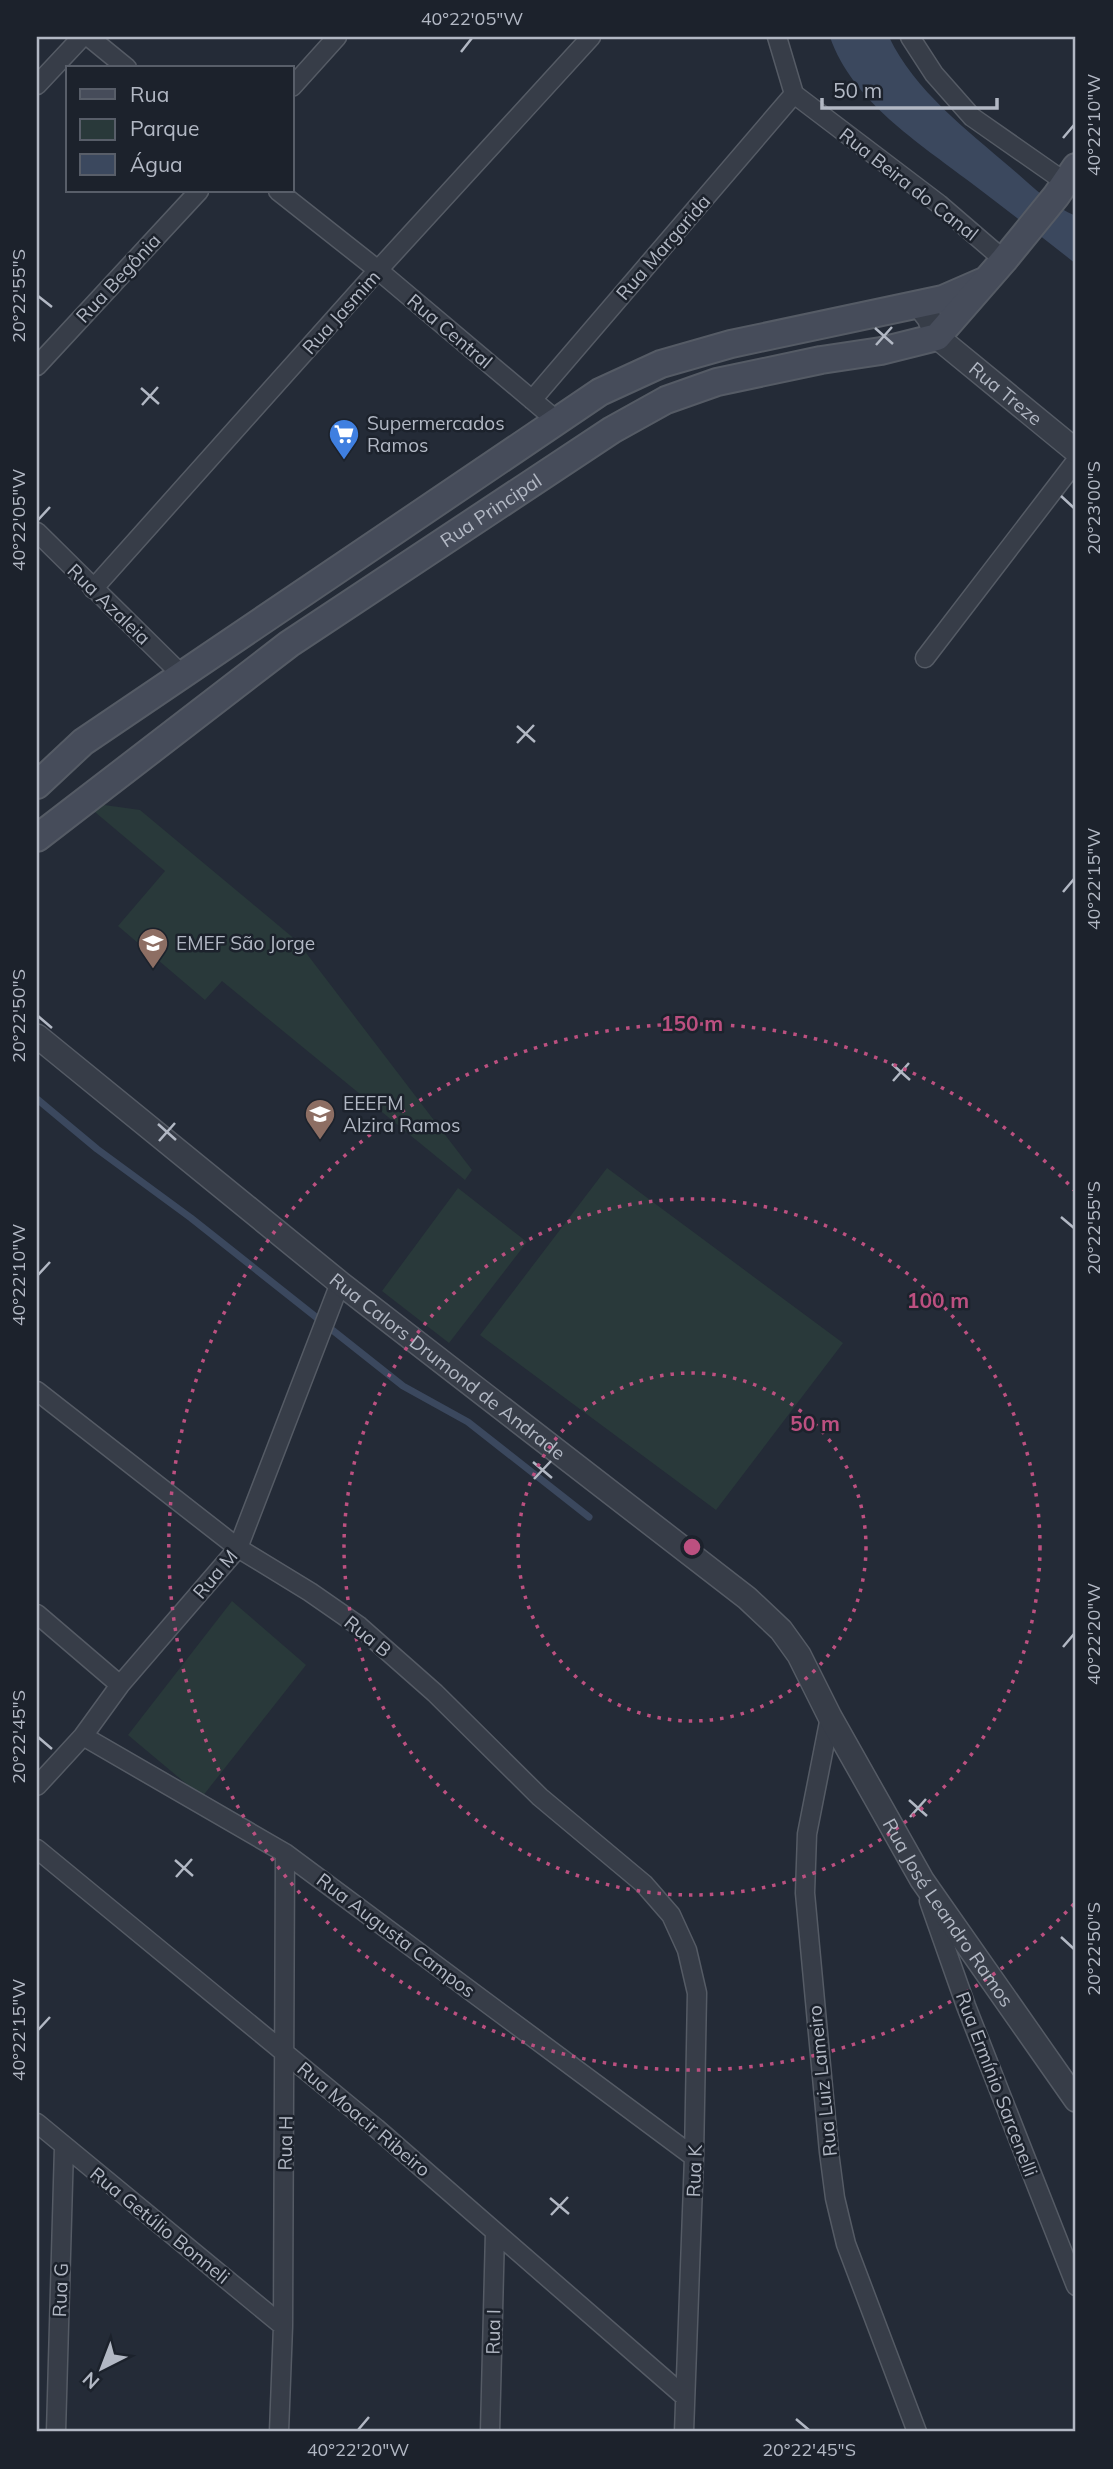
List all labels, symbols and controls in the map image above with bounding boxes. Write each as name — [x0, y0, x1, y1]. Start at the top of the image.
text: 40°22'05"W — [421, 7, 523, 30]
legend — [66, 66, 294, 192]
scale bar — [822, 66, 998, 110]
text: 40°22'10"W — [1082, 74, 1105, 176]
text: 50 m — [833, 77, 882, 103]
text: Rua — [130, 81, 169, 107]
text: Parque — [130, 115, 199, 141]
street label: Rua Beira do Canal — [835, 122, 983, 246]
text: Água — [130, 151, 183, 177]
street label: Rua Margarida — [611, 189, 715, 305]
street label: Rua Begônia — [71, 228, 165, 328]
text: 20°22'55"S — [7, 249, 30, 343]
street label: Rua Jasmim — [297, 265, 385, 359]
street label: Rua Central — [403, 288, 497, 374]
street label: Rua Treze — [964, 356, 1047, 430]
place label: Supermercados Ramos — [367, 411, 505, 457]
supermarket icon: Supermercados Ramos — [327, 417, 361, 461]
text: 20°23'00"S — [1082, 461, 1105, 555]
street label: Rua Principal — [436, 468, 546, 553]
text: 40°22'05"W — [7, 469, 30, 571]
street label: Rua Azaleia — [62, 558, 156, 650]
text: 40°22'15"W — [1082, 828, 1105, 930]
school or university icon: EMEF São Jorge — [136, 926, 170, 970]
place label: EMEF São Jorge — [176, 931, 315, 955]
text: 20°22'50"S — [7, 969, 30, 1063]
text: 150 m — [661, 1010, 723, 1036]
place label: EEEFM Alzira Ramos — [343, 1091, 461, 1137]
school or university icon: EEEFM Alzira Ramos — [303, 1097, 337, 1141]
text: 20°22'55"S — [1082, 1181, 1105, 1275]
text: 40°22'10"W — [7, 1224, 30, 1326]
street label: Rua Calors Drumond de Andrade — [325, 1268, 570, 1465]
text: 100 m — [907, 1287, 969, 1313]
text: 50 m — [790, 1410, 840, 1436]
centre of rings — [680, 1535, 704, 1559]
street label: Rua M — [188, 1545, 242, 1603]
text: 40°22'20"W — [1082, 1583, 1105, 1685]
street label: Rua B — [340, 1610, 396, 1662]
text: 20°22'45"S — [7, 1690, 30, 1784]
street label: Rua José Leandro Ramos — [878, 1814, 1019, 2011]
street label: Rua Augusta Campos — [312, 1867, 480, 2003]
text: 20°22'50"S — [1082, 1902, 1105, 1996]
text: 40°22'15"W — [7, 1979, 30, 2081]
street label: Rua Ermínio Sarcenelli — [951, 1988, 1043, 2180]
street label: Rua Luiz Lameiro — [802, 2004, 842, 2158]
street label: Rua Moacir Ribeiro — [293, 2056, 435, 2182]
street label: Rua H — [273, 2115, 297, 2171]
street label: Rua K — [681, 2143, 707, 2198]
street label: Rua Getúlio Bonneli — [85, 2161, 235, 2289]
street label: Rua G — [47, 2262, 73, 2318]
street label: Rua I — [481, 2309, 505, 2355]
north arrow — [66, 2332, 136, 2402]
text: N — [77, 2367, 104, 2394]
text: 40°22'20"W — [307, 2438, 409, 2461]
text: 20°22'45"S — [762, 2438, 856, 2461]

